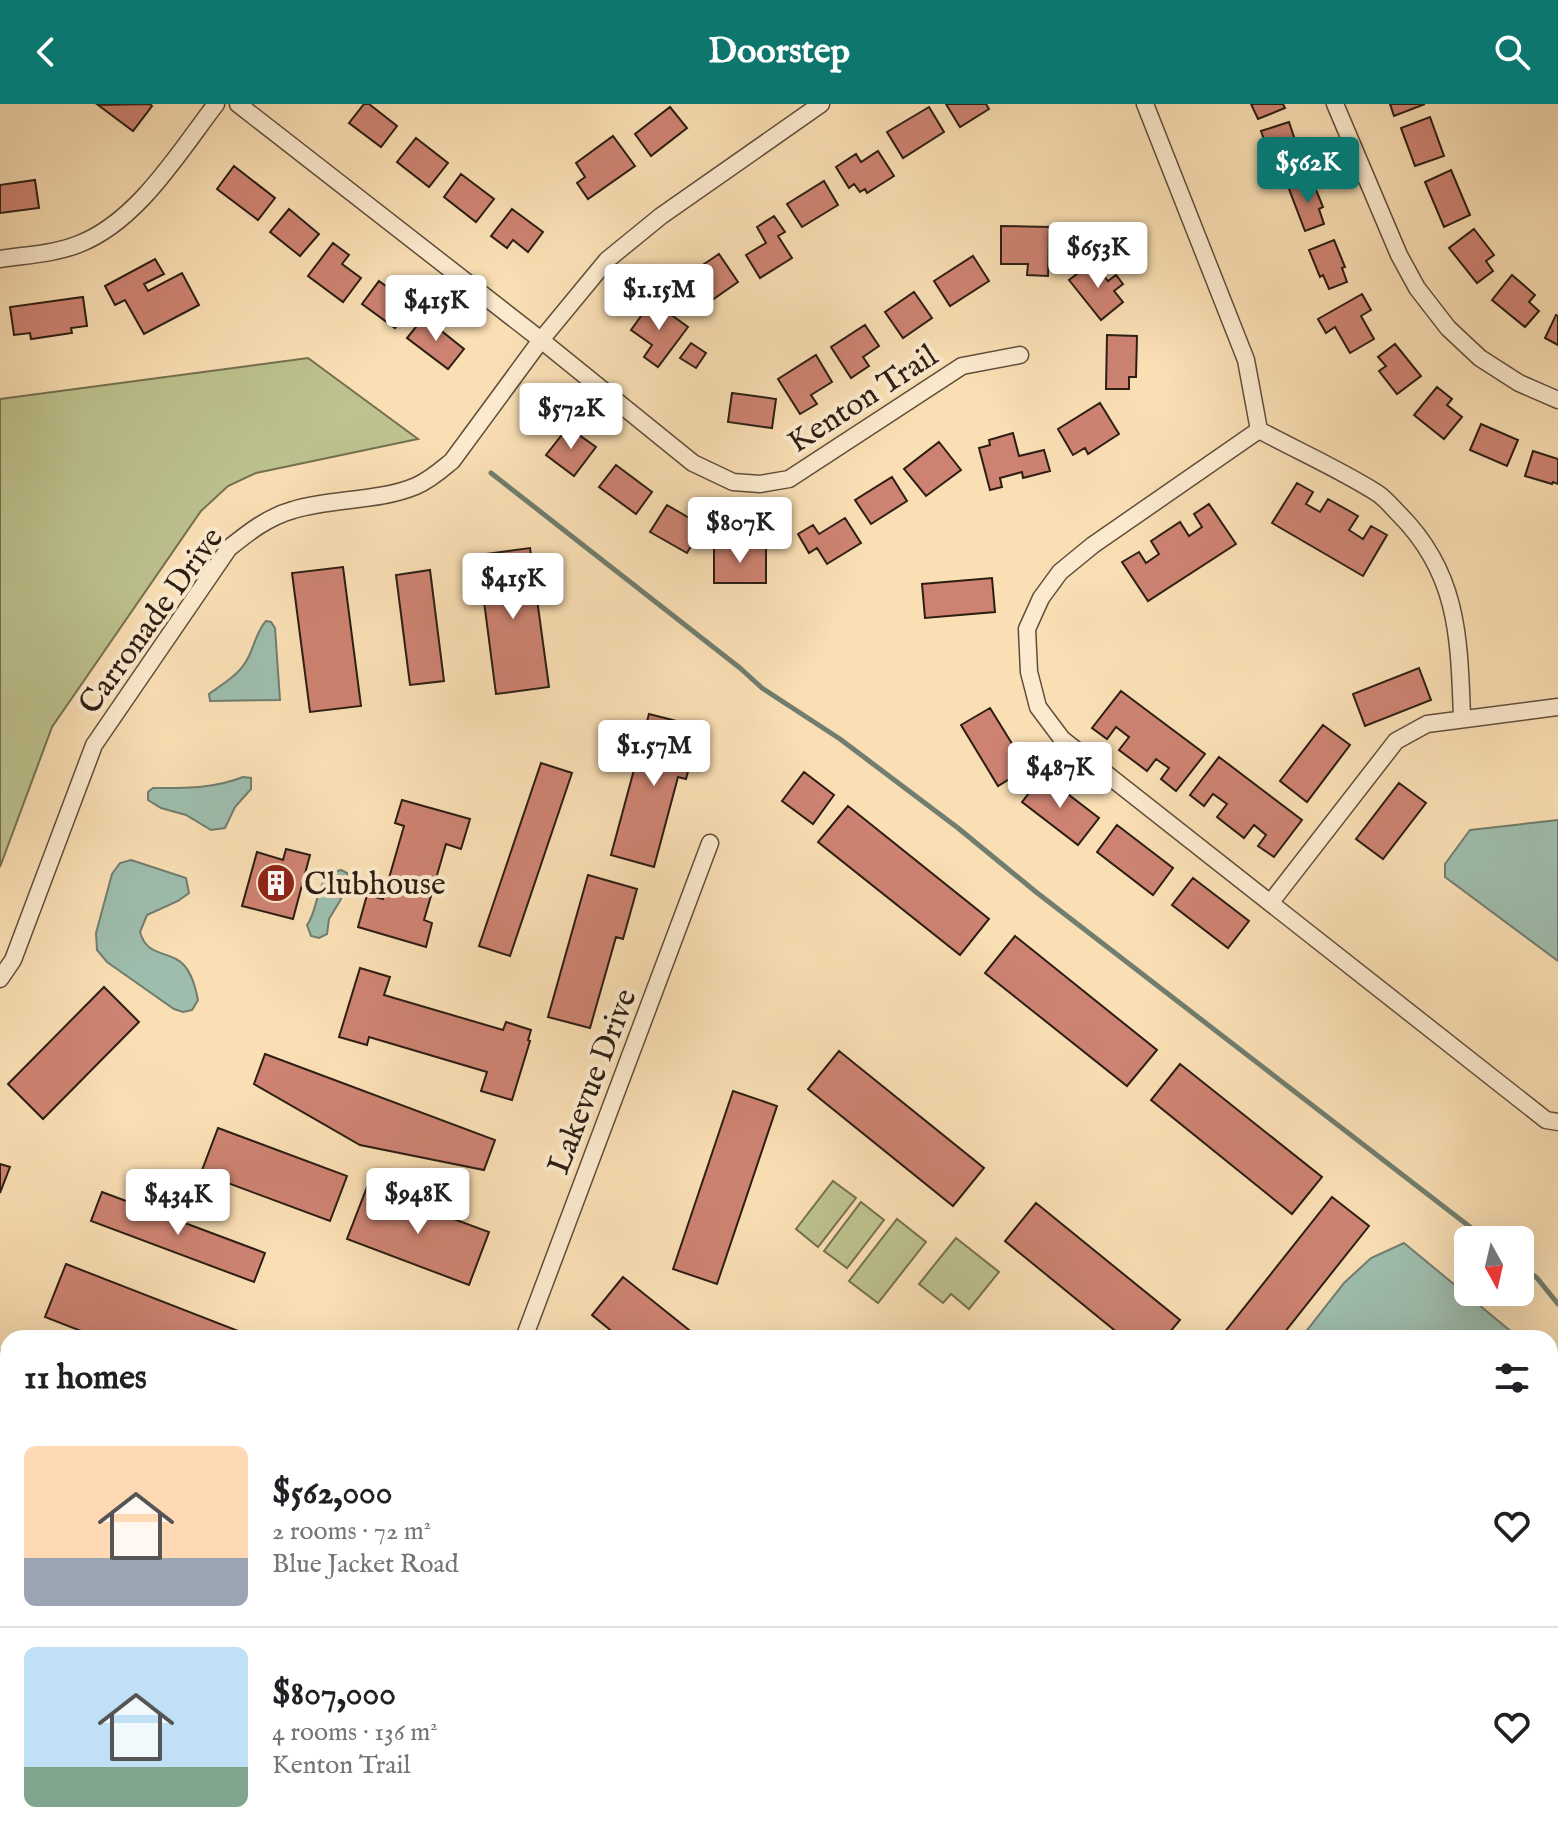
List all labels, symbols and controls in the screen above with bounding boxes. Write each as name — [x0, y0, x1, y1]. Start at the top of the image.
text: Doorstep — [708, 29, 850, 75]
icon: back — [24, 30, 68, 74]
icon: search — [1490, 30, 1534, 74]
pin: $562K — [1252, 137, 1364, 205]
text: $562K — [1275, 146, 1341, 179]
pin: $653K — [1042, 222, 1154, 290]
text: $653K — [1066, 231, 1130, 264]
pin: $1.15M — [594, 264, 724, 332]
text: $1.15M — [622, 273, 696, 306]
pin: $415K — [380, 275, 492, 343]
text: $415K — [403, 284, 469, 317]
street label: Kenton Trail — [781, 336, 946, 464]
pin: $572K — [515, 383, 627, 451]
text: $572K — [538, 392, 604, 425]
pin: $807K — [684, 497, 796, 565]
text: $807K — [706, 506, 774, 539]
street label: Carronade Drive — [70, 520, 234, 723]
pin: $415K — [457, 553, 569, 621]
text: $415K — [480, 562, 546, 595]
pin: $1.57M — [589, 720, 719, 788]
text: $1.57M — [616, 729, 692, 762]
pin: $487K — [1004, 742, 1116, 810]
text: $487K — [1026, 751, 1094, 784]
building icon: Clubhouse — [255, 862, 297, 904]
place label: Clubhouse — [304, 865, 446, 906]
street label: Lakevue Drive — [539, 983, 647, 1180]
pin: $948K — [362, 1168, 474, 1236]
pin: $434K — [122, 1169, 234, 1237]
text: $948K — [384, 1177, 452, 1210]
text: $434K — [144, 1178, 212, 1211]
north arrow — [1454, 1226, 1534, 1306]
map controls — [1454, 1226, 1534, 1306]
icon: filters — [1490, 1356, 1534, 1400]
text: 11 homes — [24, 1357, 147, 1400]
text: $562,000 — [272, 1472, 393, 1515]
icon: home — [88, 1478, 184, 1574]
icon: heart — [1490, 1504, 1534, 1548]
text: 2 rooms · 72 m² — [272, 1515, 431, 1548]
text: Blue Jacket Road — [272, 1548, 459, 1581]
text: $807,000 — [272, 1673, 396, 1716]
icon: home — [88, 1679, 184, 1775]
icon: heart — [1490, 1705, 1534, 1749]
text: 4 rooms · 136 m² — [272, 1716, 438, 1749]
text: Kenton Trail — [272, 1749, 411, 1782]

